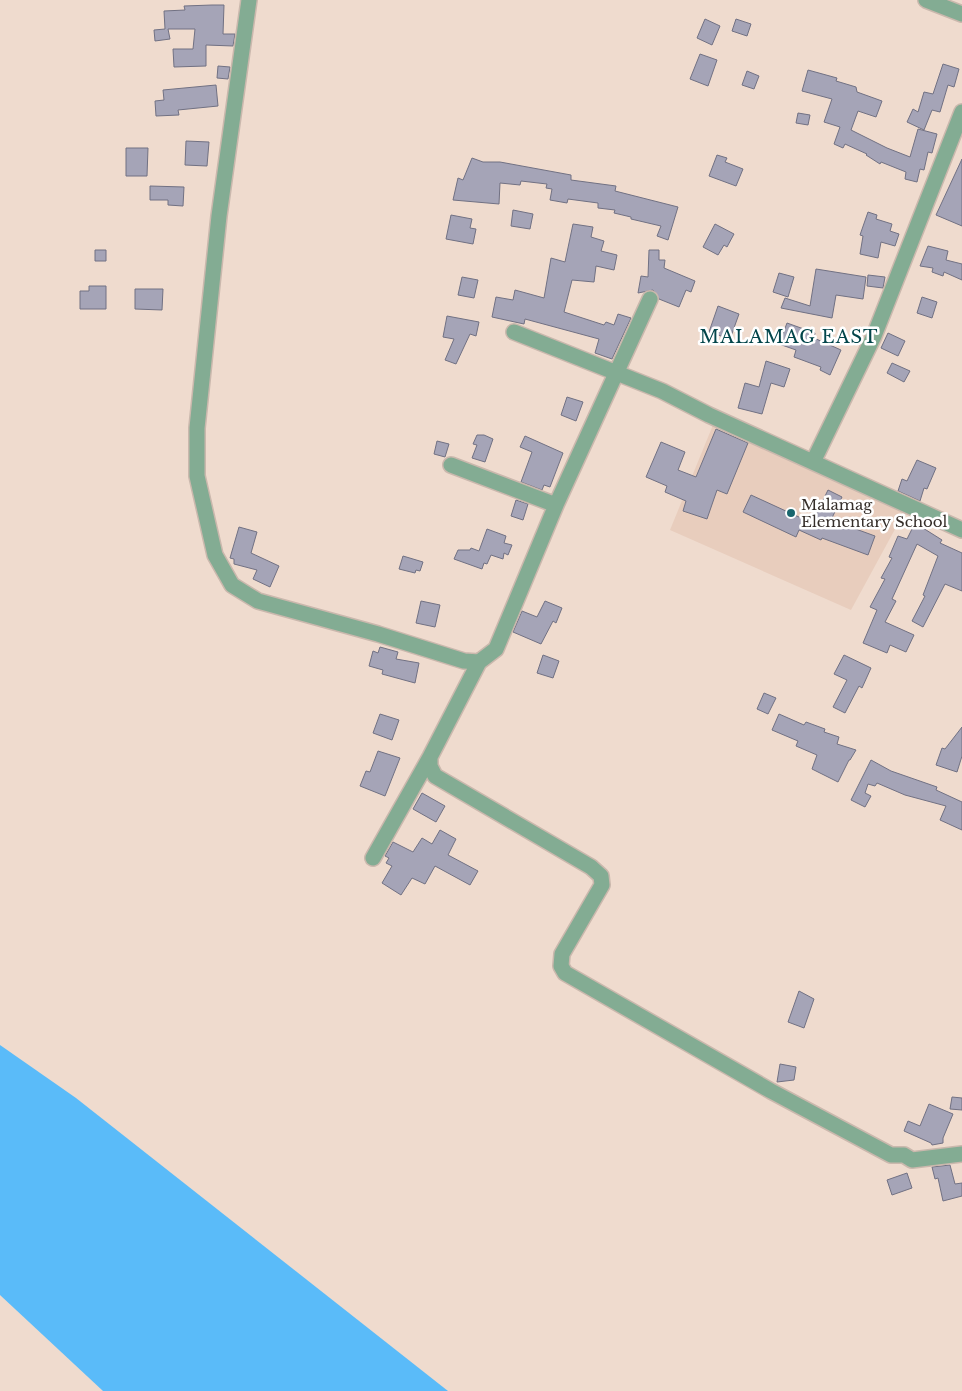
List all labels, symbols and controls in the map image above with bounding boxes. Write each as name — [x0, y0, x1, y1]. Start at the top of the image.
district label: MALAMAG EAST — [700, 326, 878, 348]
place label: Malamag Elementary School — [801, 495, 948, 531]
marker: Malamag Elementary School — [785, 507, 797, 519]

